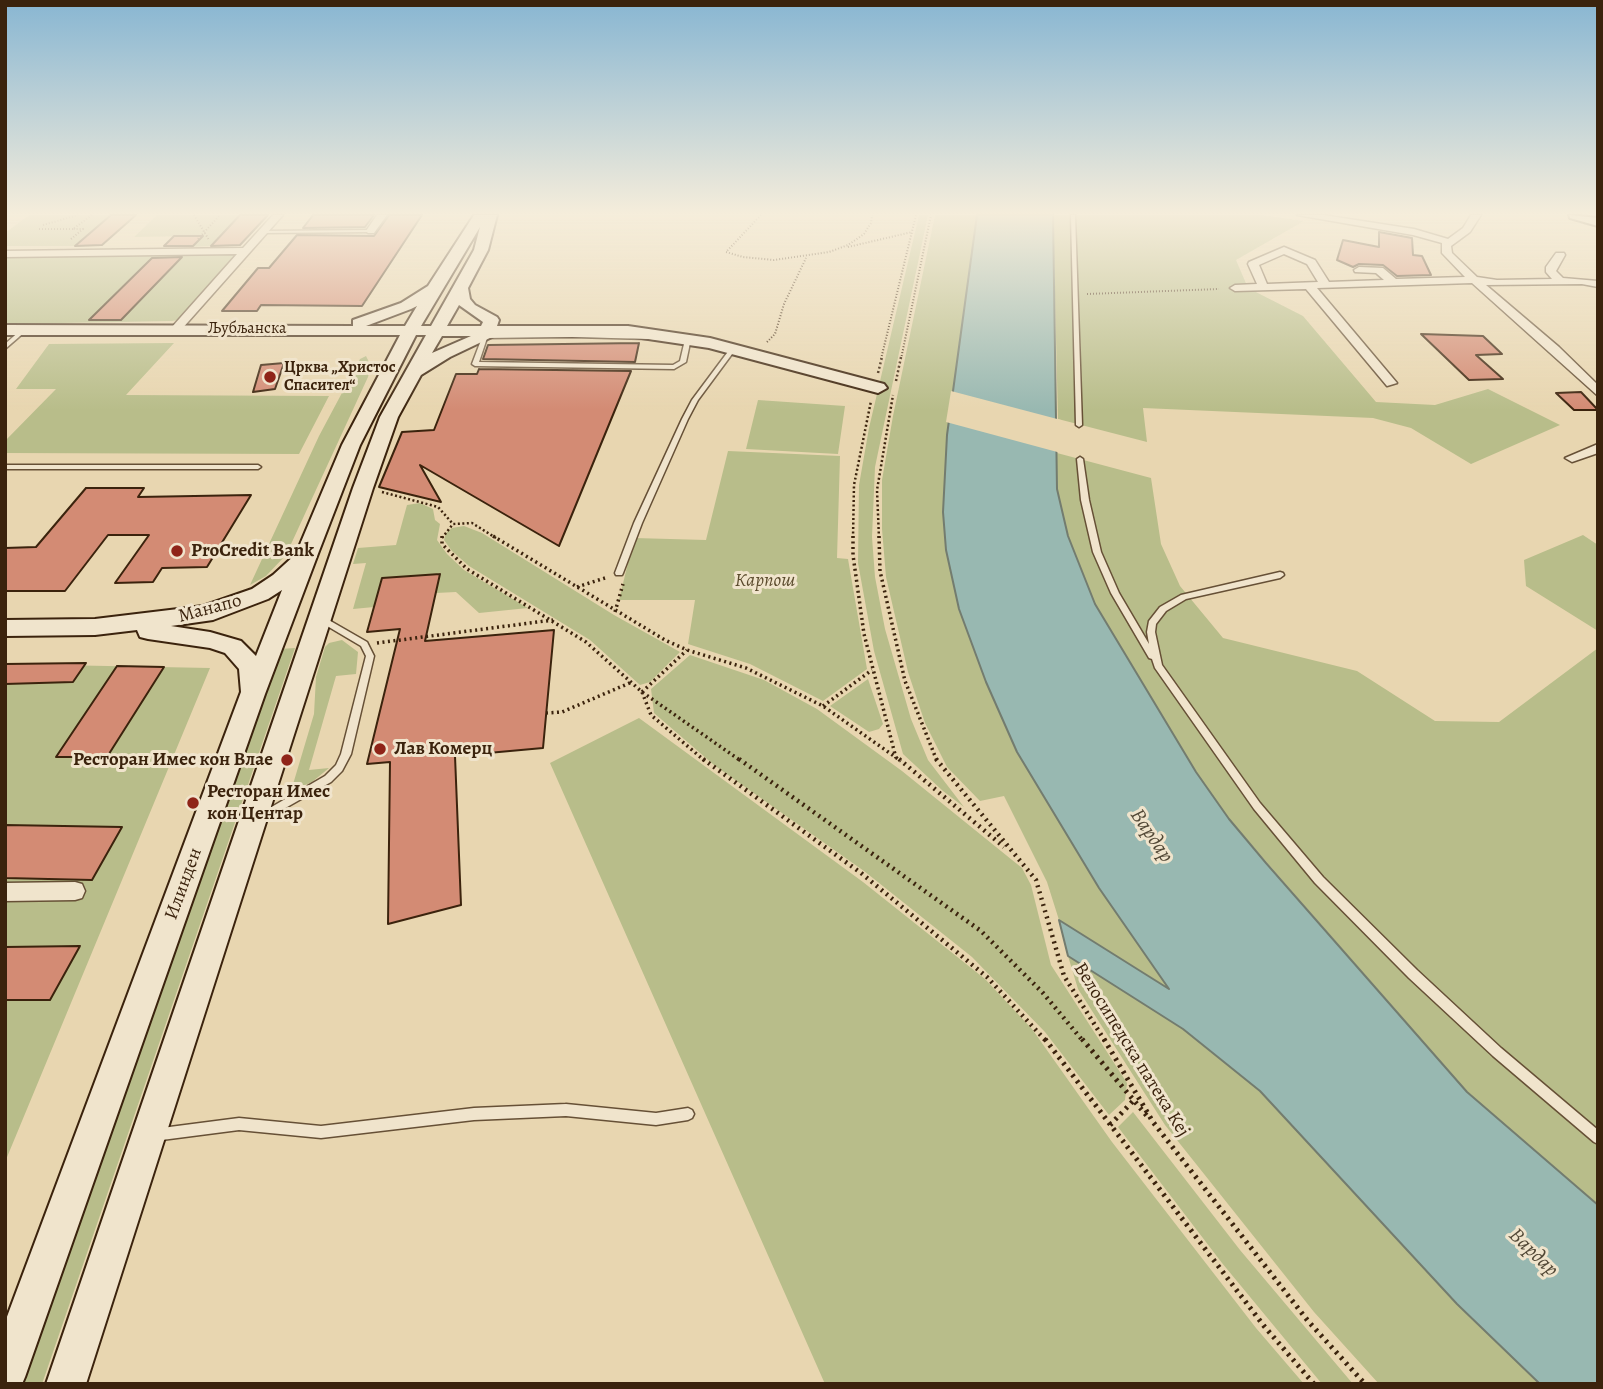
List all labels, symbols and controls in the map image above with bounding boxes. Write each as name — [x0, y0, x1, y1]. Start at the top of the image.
street label: Љубљанска — [208, 319, 286, 339]
place label: Црква „Христос Спасител“ — [284, 358, 396, 396]
marker: Црква „Христос Спасител“ — [262, 369, 278, 385]
place label: ProCredit Bank — [191, 540, 314, 562]
marker: ProCredit Bank — [169, 543, 185, 559]
park label: Карпош — [735, 570, 795, 592]
street label: Манапо — [176, 590, 244, 628]
place label: Лав Комерц — [394, 738, 492, 760]
marker: Лав Комерц — [372, 741, 388, 757]
place label: Ресторан Имес кон Влае — [73, 749, 273, 771]
marker: Ресторан Имес кон Влае — [279, 752, 295, 768]
place label: Ресторан Имес кон Центар — [207, 781, 330, 825]
marker: Ресторан Имес кон Центар — [185, 795, 201, 811]
water label: Вардар — [1124, 804, 1178, 868]
street label: Илинден — [160, 845, 208, 923]
street label: Велосипедска патека Кеј — [1068, 959, 1194, 1141]
water label: Вардар — [1503, 1223, 1563, 1283]

